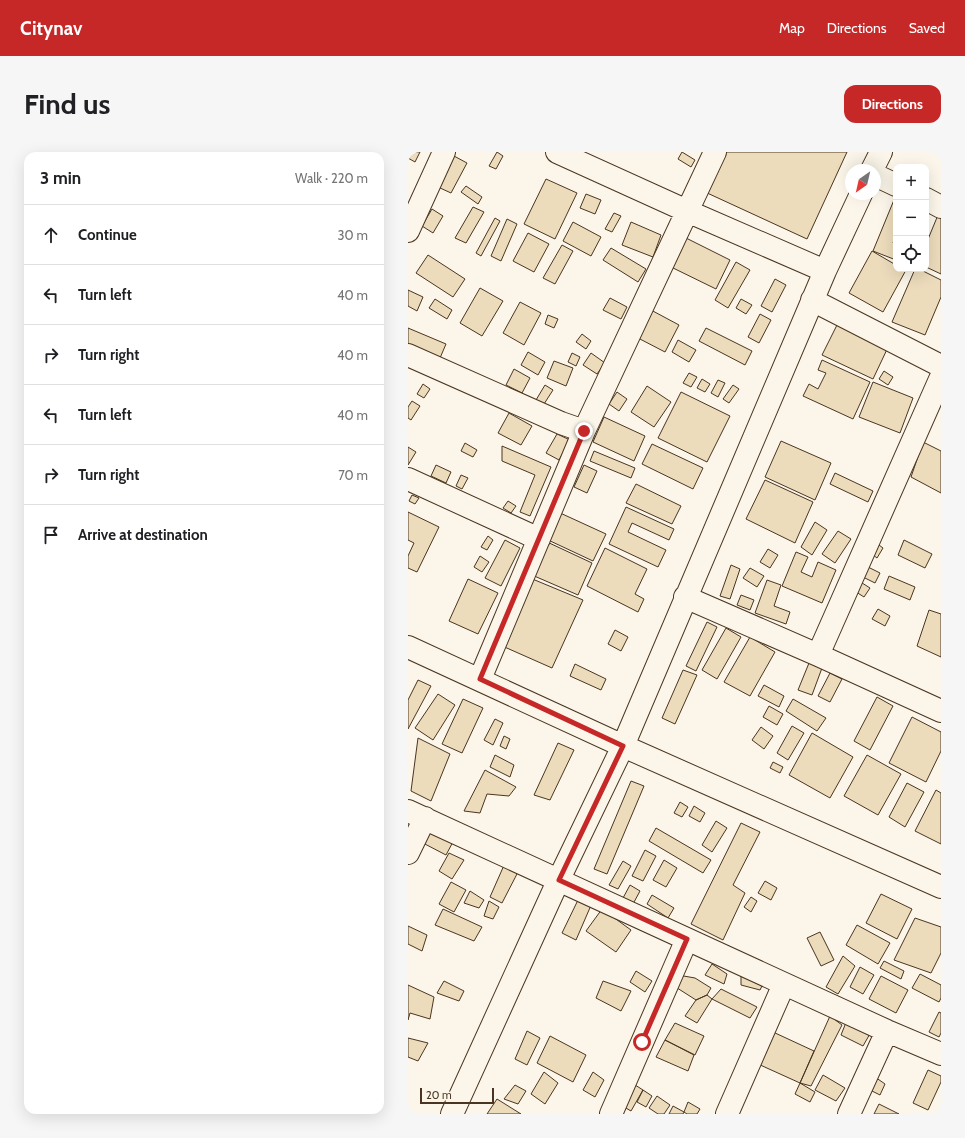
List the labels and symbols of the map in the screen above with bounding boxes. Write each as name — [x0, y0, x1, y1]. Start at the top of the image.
north arrow — [845, 164, 881, 200]
route end — [575, 422, 593, 440]
route start — [633, 1033, 651, 1051]
scale bar — [420, 1086, 494, 1105]

